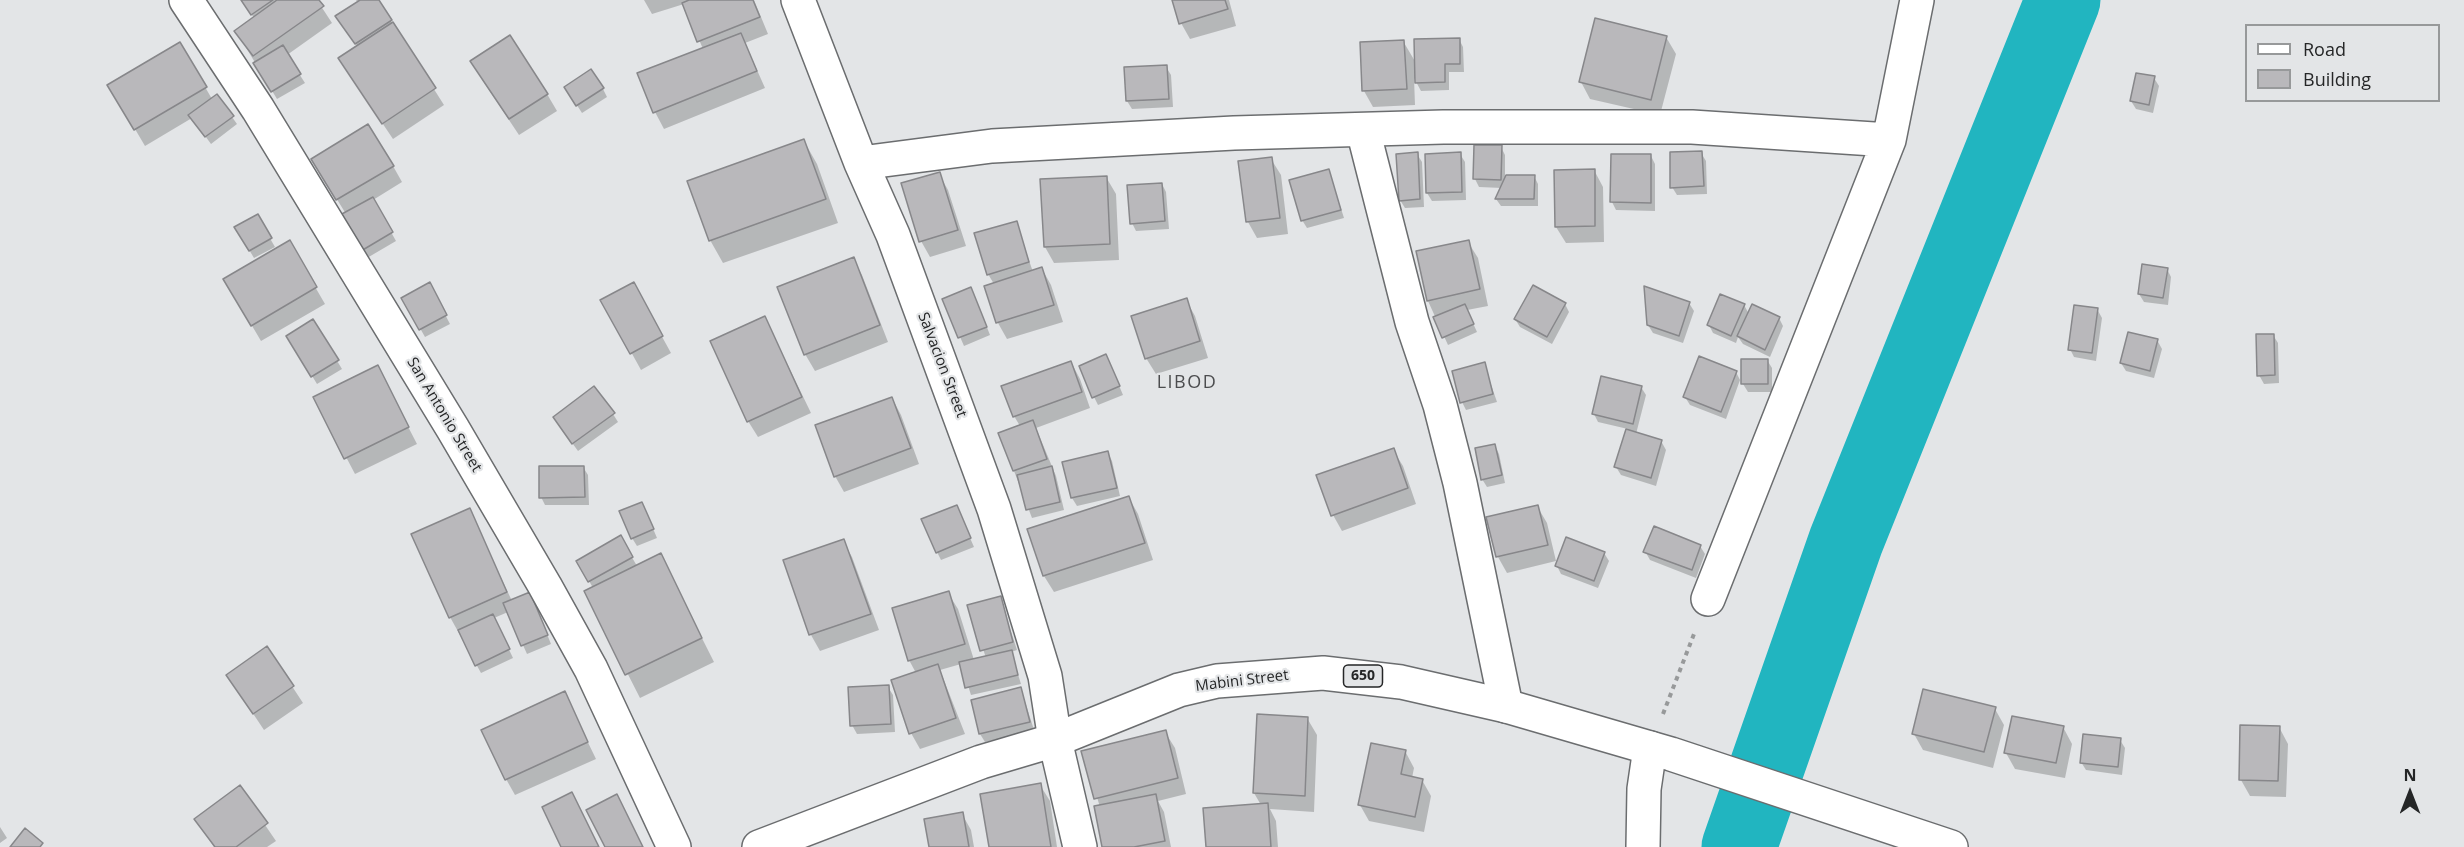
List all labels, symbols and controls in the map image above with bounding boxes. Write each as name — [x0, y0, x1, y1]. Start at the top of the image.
legend — [2245, 24, 2440, 102]
text: Road — [2303, 37, 2346, 61]
text: Building — [2303, 67, 2371, 91]
street label: Salvacion Street — [914, 310, 970, 420]
street label: San Antonio Street — [403, 354, 485, 476]
district label: LIBOD — [1157, 372, 1217, 394]
road number: 650 — [1344, 665, 1382, 687]
street label: Mabini Street — [1194, 666, 1290, 696]
north arrow — [2380, 763, 2440, 823]
text: N — [2403, 764, 2417, 786]

